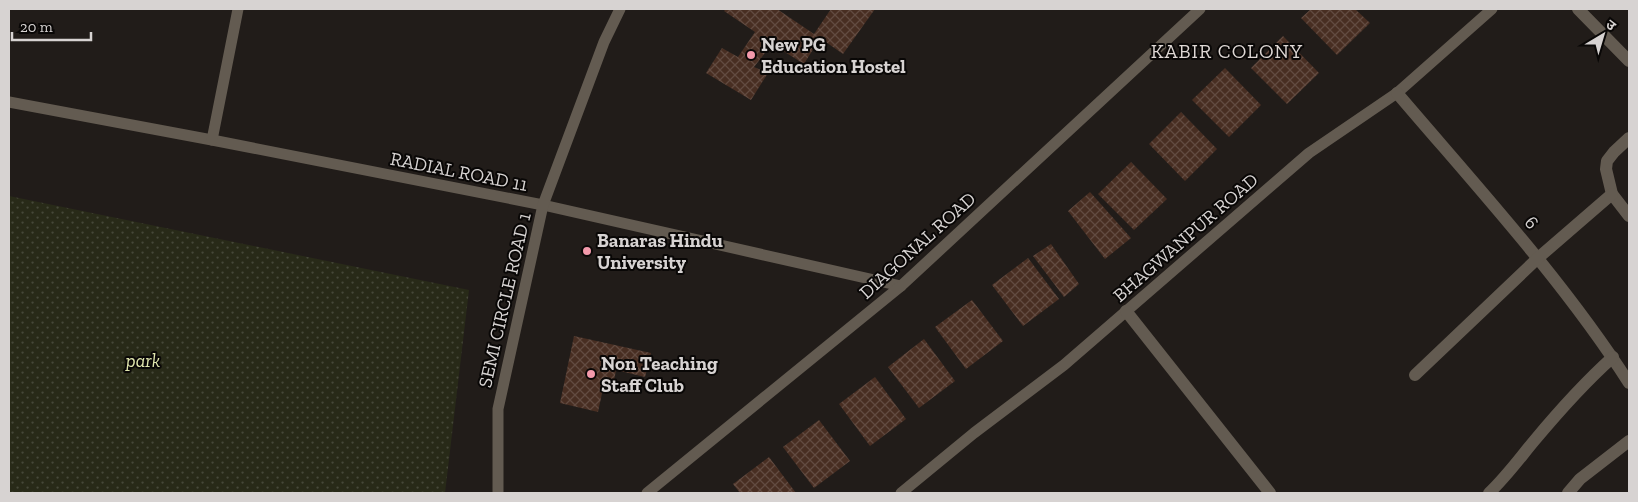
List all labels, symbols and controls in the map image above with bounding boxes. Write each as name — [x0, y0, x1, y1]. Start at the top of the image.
scale bar — [12, 10, 91, 42]
north arrow — [1578, 10, 1628, 60]
text: उ — [1602, 16, 1620, 35]
text: 20 m — [20, 18, 53, 36]
place label: New PG Education Hostel — [761, 33, 906, 78]
district label: KABIR COLONY — [1151, 39, 1303, 63]
marker: New PG Education Hostel — [745, 49, 757, 61]
street label: RADIAL ROAD 11 — [388, 147, 530, 196]
street label: BHAGWANPUR ROAD — [1108, 168, 1263, 307]
street label: DIAGONAL ROAD — [854, 187, 980, 304]
street label: SEMI CIRCLE ROAD 1 — [473, 210, 536, 390]
street label: 6 — [1520, 211, 1544, 234]
place label: Banaras Hindu University — [597, 229, 723, 274]
marker: Banaras Hindu University — [581, 245, 593, 257]
park label: park — [125, 349, 160, 372]
place label: Non Teaching Staff Club — [601, 352, 718, 397]
marker: Non Teaching Staff Club — [585, 368, 597, 380]

